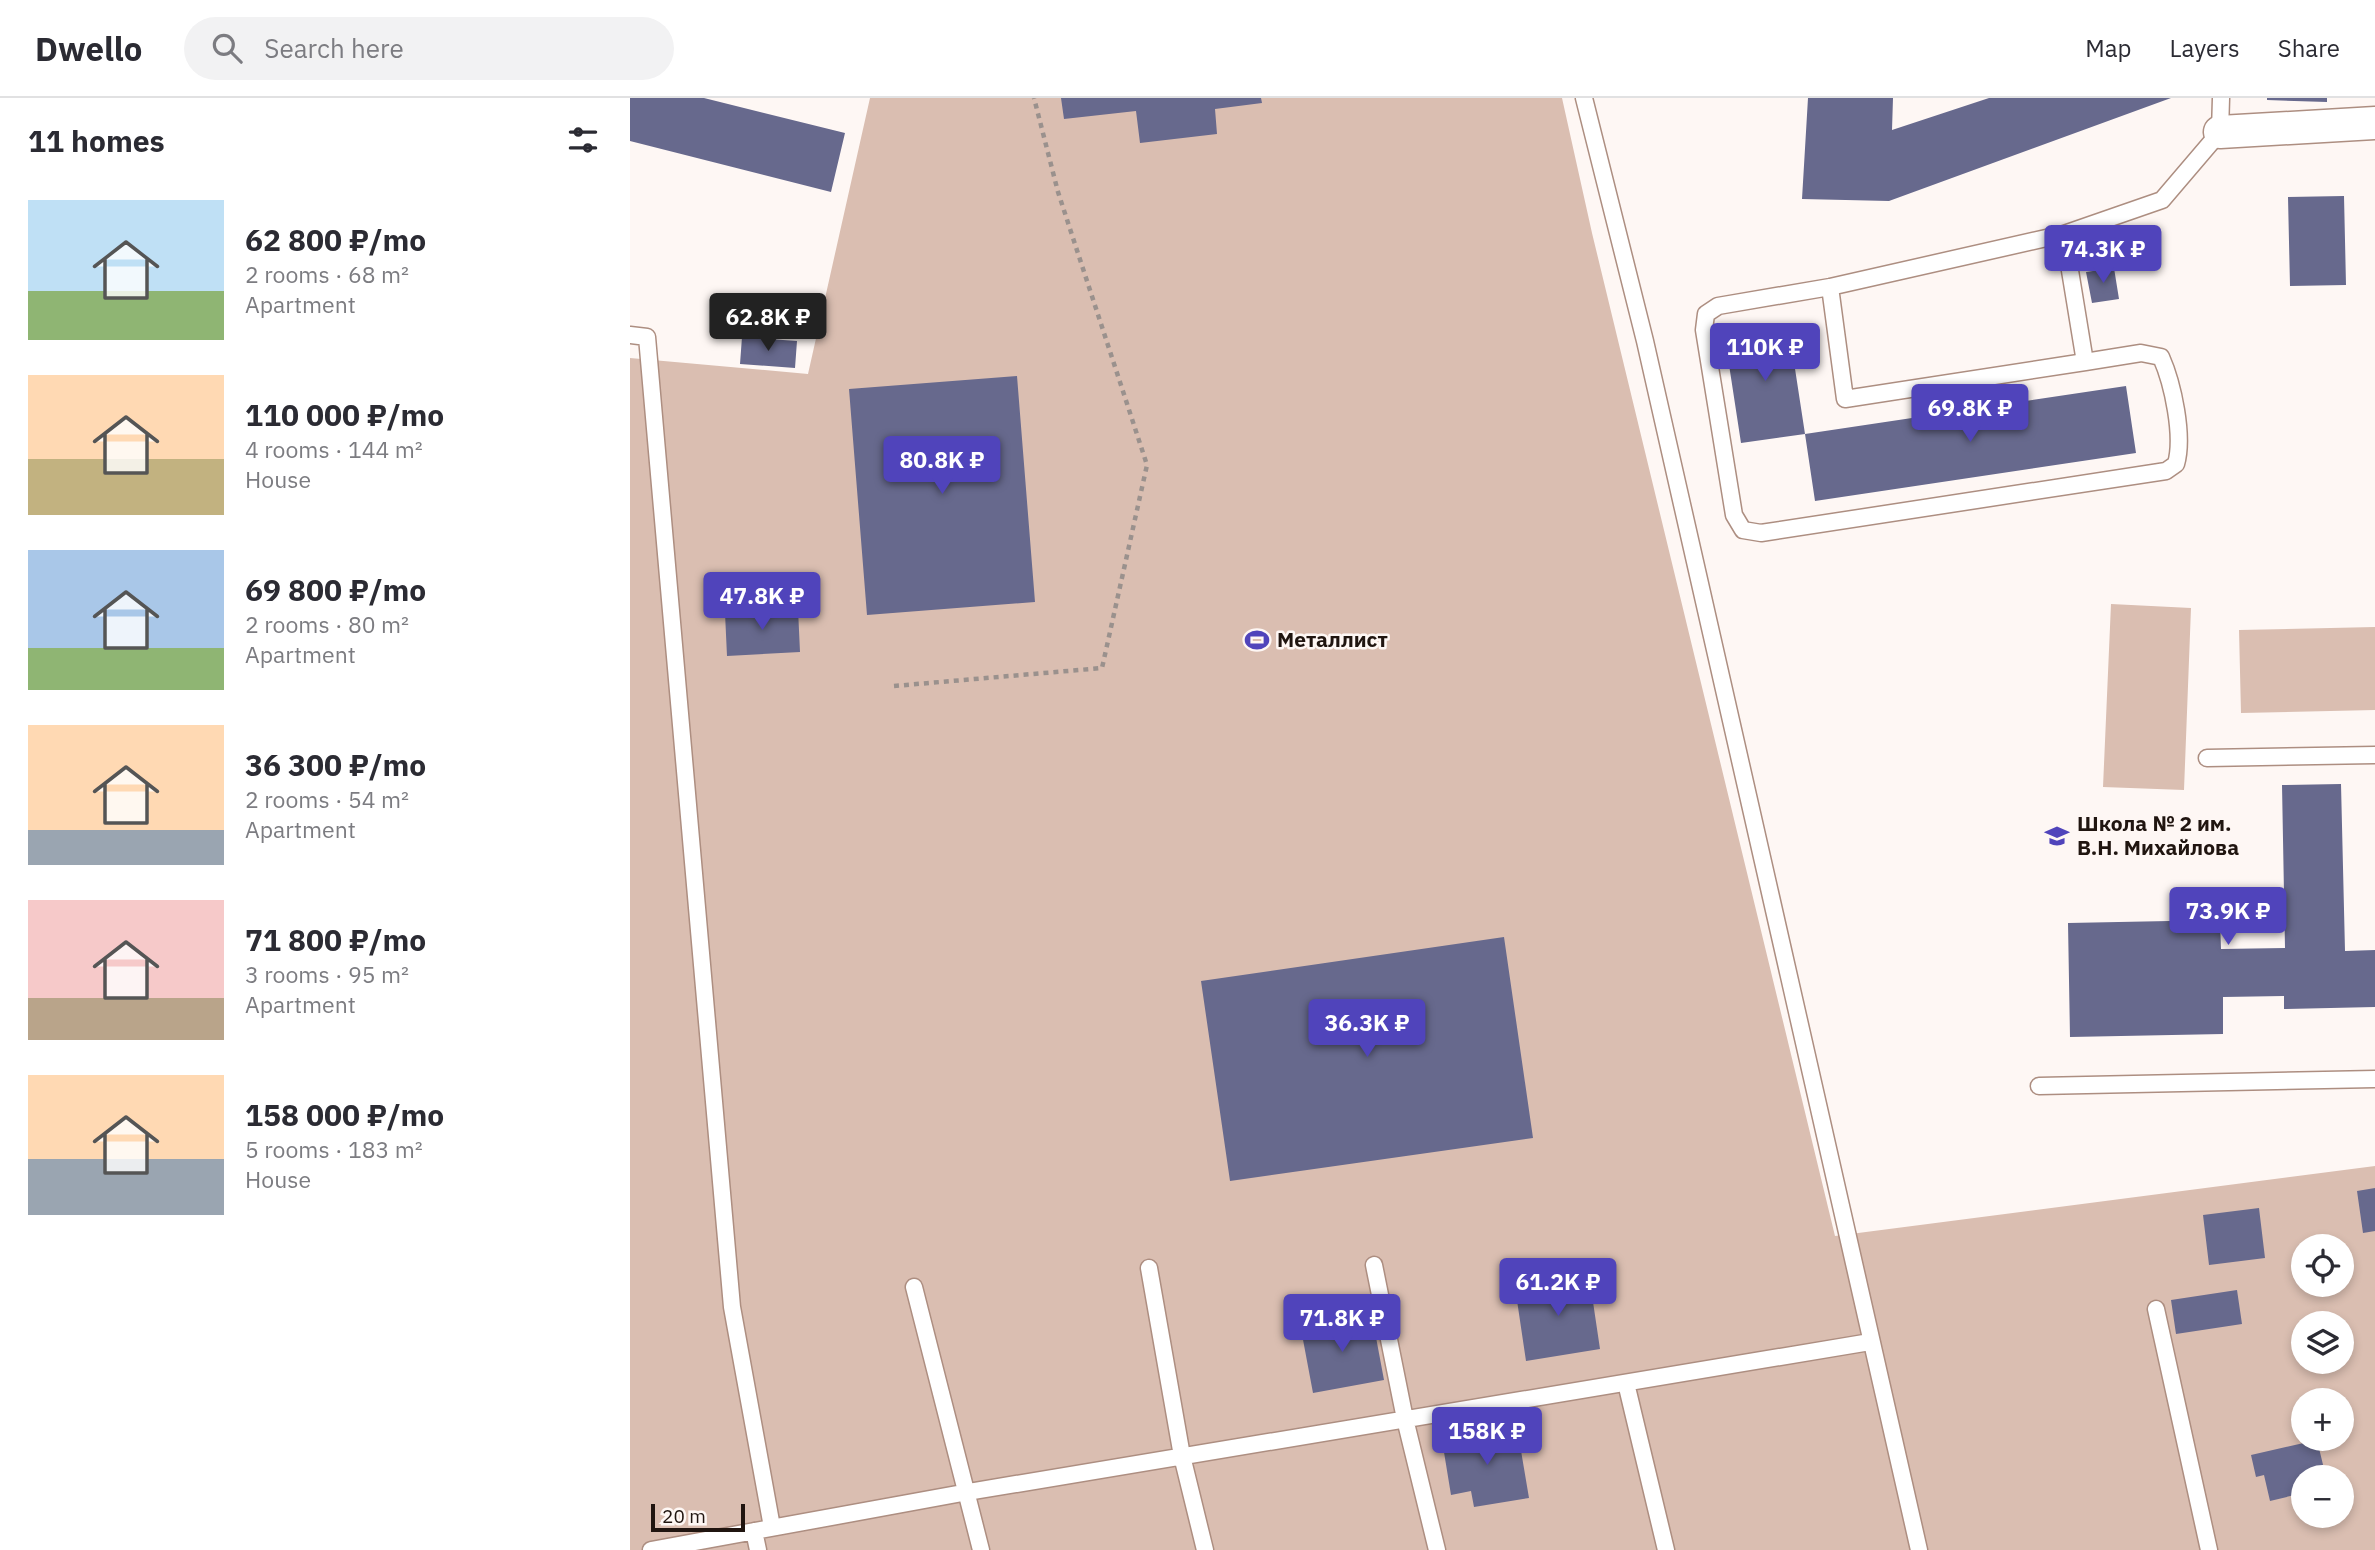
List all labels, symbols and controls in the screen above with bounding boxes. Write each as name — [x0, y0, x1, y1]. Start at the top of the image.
search box — [184, 17, 674, 80]
text: Dwello — [35, 27, 142, 70]
icon: search — [208, 29, 246, 67]
text: Search here — [264, 31, 404, 65]
text: Map — [2085, 32, 2132, 64]
text: Layers — [2170, 32, 2240, 64]
text: Share — [2278, 32, 2340, 64]
text: 11 homes — [28, 121, 165, 160]
icon: filters — [564, 121, 602, 159]
text: 62 800 ₽/mo — [245, 220, 426, 259]
pin: 74.3K ₽ — [2038, 226, 2168, 285]
icon: home — [84, 228, 168, 312]
text: 74.3K ₽ — [2060, 233, 2146, 263]
text: 2 rooms · 68 m² — [245, 259, 409, 289]
text: Apartment — [245, 289, 356, 319]
pin: 62.8K ₽ — [703, 294, 833, 353]
text: 62.8K ₽ — [725, 301, 811, 331]
pin: 110K ₽ — [1708, 324, 1822, 383]
text: 110K ₽ — [1726, 331, 1804, 361]
pin: 69.8K ₽ — [1905, 384, 2035, 444]
text: 69.8K ₽ — [1927, 392, 2013, 422]
text: 110 000 ₽/mo — [245, 395, 444, 434]
icon: home — [84, 403, 168, 487]
text: 4 rooms · 144 m² — [245, 434, 423, 464]
pin: 80.8K ₽ — [877, 436, 1007, 496]
text: 80.8K ₽ — [899, 444, 985, 474]
text: House — [245, 464, 311, 494]
text: 69 800 ₽/mo — [245, 570, 426, 609]
pin: 47.8K ₽ — [697, 573, 827, 632]
icon: home — [84, 578, 168, 662]
text: 47.8K ₽ — [719, 580, 805, 610]
text: 2 rooms · 80 m² — [245, 609, 409, 639]
place label: Металлист — [1277, 625, 1388, 653]
sports icon: Металлист — [1243, 626, 1271, 654]
text: Apartment — [245, 639, 356, 669]
text: 36 300 ₽/mo — [245, 745, 426, 784]
icon: home — [84, 753, 168, 837]
text: 2 rooms · 54 m² — [245, 784, 409, 814]
place label: Школа № 2 им. В.Н. Михайлова — [2077, 809, 2239, 861]
text: Apartment — [245, 814, 356, 844]
school or university icon: Школа № 2 им. В.Н. Михайлова — [2043, 822, 2071, 850]
pin: 73.9K ₽ — [2163, 888, 2293, 947]
text: 73.9K ₽ — [2185, 895, 2271, 925]
text: 71 800 ₽/mo — [245, 920, 426, 959]
icon: home — [84, 928, 168, 1012]
text: 3 rooms · 95 m² — [245, 959, 409, 989]
text: Apartment — [245, 989, 356, 1019]
pin: 36.3K ₽ — [1302, 1000, 1432, 1059]
text: 36.3K ₽ — [1324, 1007, 1410, 1037]
text: 158 000 ₽/mo — [245, 1095, 444, 1134]
icon: home — [84, 1103, 168, 1187]
text: 5 rooms · 183 m² — [245, 1134, 423, 1164]
text: House — [245, 1164, 311, 1194]
map controls — [2291, 1234, 2354, 1528]
button: locate — [2291, 1234, 2354, 1297]
pin: 61.2K ₽ — [1493, 1258, 1623, 1318]
text: 61.2K ₽ — [1515, 1266, 1601, 1296]
pin: 71.8K ₽ — [1277, 1294, 1407, 1354]
text: 71.8K ₽ — [1299, 1302, 1385, 1332]
button: layers — [2291, 1311, 2354, 1374]
button: + — [2291, 1388, 2354, 1451]
pin: 158K ₽ — [1430, 1408, 1544, 1467]
text: 158K ₽ — [1448, 1415, 1526, 1445]
button: − — [2291, 1465, 2354, 1528]
scale bar — [651, 1501, 746, 1533]
text: 20 m — [662, 1504, 706, 1528]

